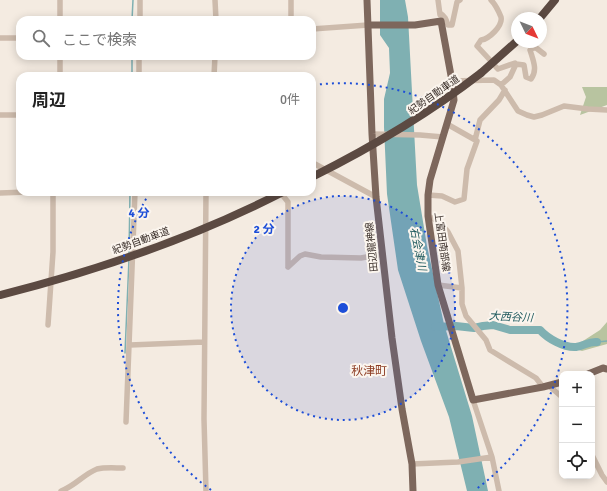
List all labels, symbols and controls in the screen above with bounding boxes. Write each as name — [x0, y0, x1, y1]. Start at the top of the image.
north arrow — [511, 12, 547, 48]
search box — [16, 16, 316, 60]
icon: search — [30, 27, 52, 49]
text: ここで検索 — [62, 31, 137, 49]
street label: 紀勢自動車道 — [406, 73, 462, 117]
text: 周辺 — [32, 90, 66, 111]
text: 0件 — [280, 92, 300, 108]
text: 4 分 — [128, 206, 150, 221]
street label: 上富田南部線 — [432, 211, 452, 273]
text: 2 分 — [253, 222, 275, 237]
street label: 田辺龍神線 — [363, 222, 381, 272]
street label: 紀勢自動車道 — [111, 225, 171, 257]
water label: 右会津川 — [407, 226, 429, 273]
centre of rings — [336, 301, 350, 315]
water label: 大西谷川 — [489, 309, 534, 325]
district label: 秋津町 — [351, 364, 387, 379]
map controls — [559, 371, 595, 479]
button: + — [559, 371, 595, 407]
button: − — [559, 407, 595, 443]
button: locate — [559, 443, 595, 479]

